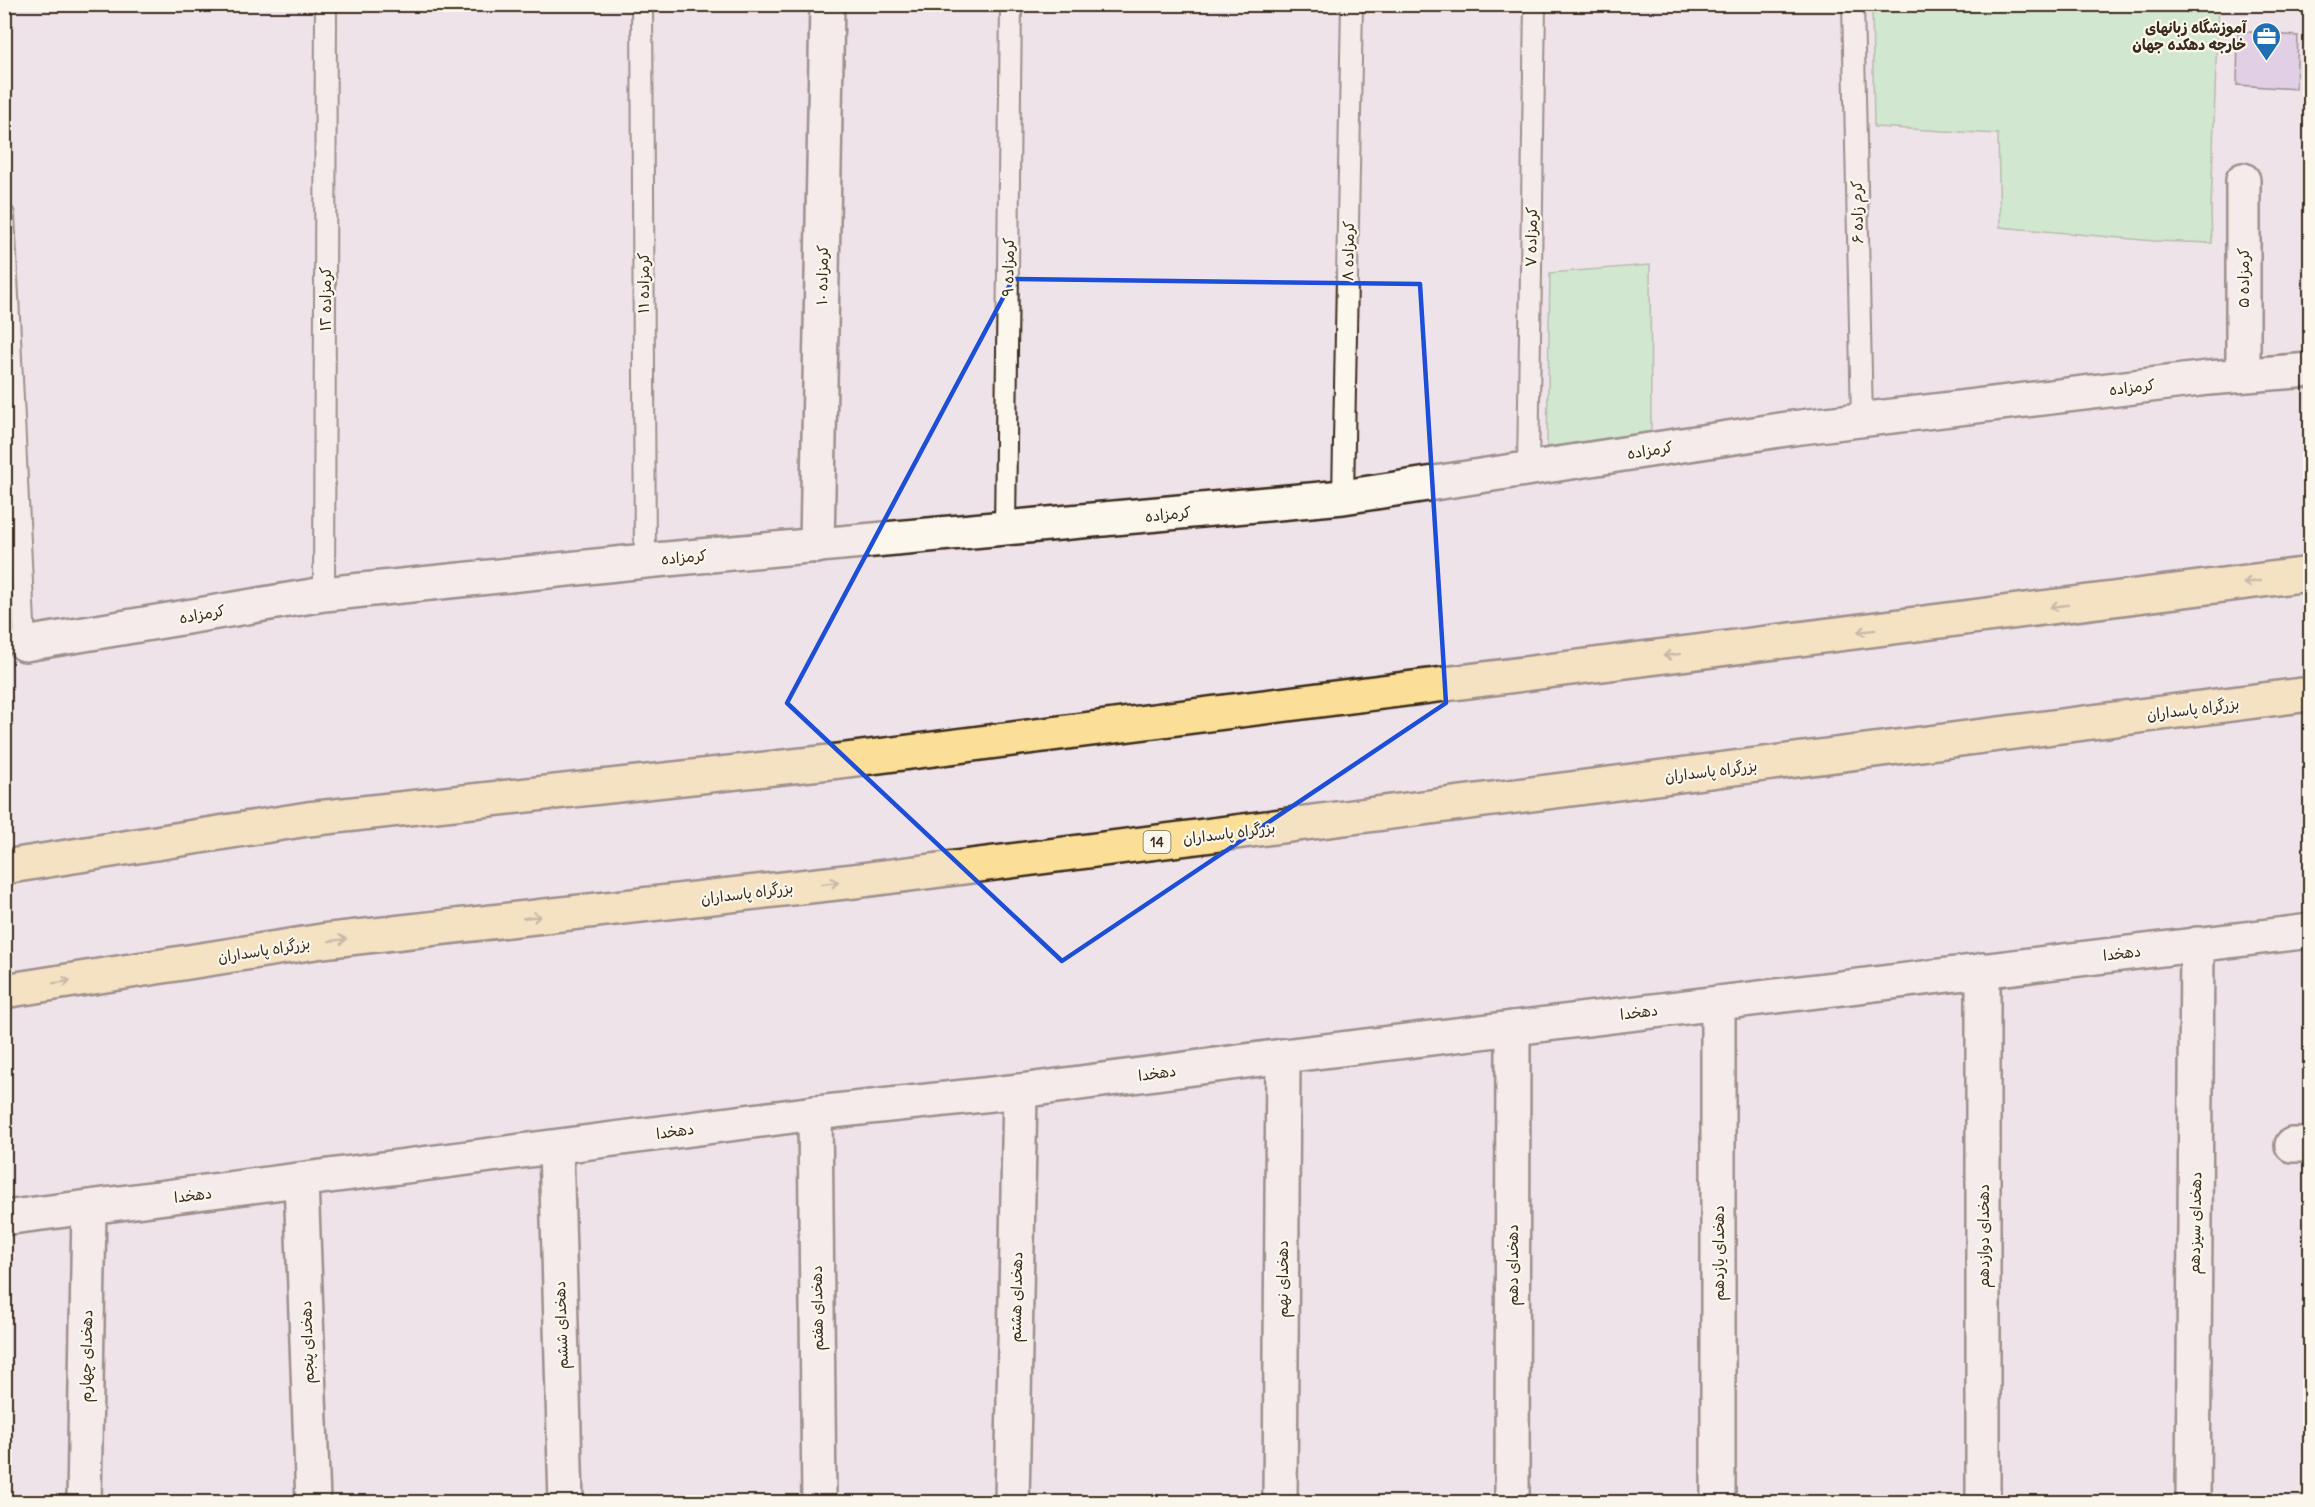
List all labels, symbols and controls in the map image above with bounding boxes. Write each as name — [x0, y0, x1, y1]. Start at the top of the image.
place label: آموزشگاه زبانهای خارجه دهکده جهان — [2132, 18, 2247, 54]
office icon: آموزشگاه زبانهای خارجه دهکده جهان — [2251, 20, 2283, 62]
street label: کرم زاده ۶ — [1847, 180, 1870, 244]
street label: کرمزاده ٧ — [1521, 207, 1541, 267]
street label: کرمزاده ٨ — [1338, 221, 1358, 281]
street label: کرمزاده ٩ — [998, 237, 1018, 297]
street label: کرمزاده ١٠ — [812, 245, 832, 305]
street label: کرمزاده ۵ — [2234, 248, 2253, 308]
street label: کرمزاده ١١ — [634, 253, 653, 313]
street label: کرمزاده ١٢ — [316, 267, 335, 331]
street label: کرمزاده — [2108, 375, 2156, 399]
street label: کرمزاده — [1626, 437, 1674, 463]
street label: کرمزاده — [1144, 502, 1192, 526]
street label: کرمزاده — [660, 546, 708, 568]
one-way arrow — [2243, 576, 2263, 587]
street label: کرمزاده — [178, 601, 226, 627]
one-way arrow — [2050, 601, 2069, 612]
one-way arrow — [1856, 625, 1876, 636]
one-way arrow — [1663, 650, 1683, 661]
street label: بزرگراه پاسداران — [2146, 694, 2241, 725]
street label: بزرگراه پاسداران — [1664, 756, 1759, 787]
street label: بزرگراه پاسداران — [1182, 818, 1277, 849]
road number: 14 — [1144, 831, 1170, 853]
street label: بزرگراه پاسداران — [700, 878, 795, 909]
one-way arrow — [819, 878, 839, 889]
one-way arrow — [521, 912, 541, 923]
street label: بزرگراه پاسداران — [216, 933, 312, 968]
one-way arrow — [328, 934, 348, 945]
street label: دهخدا — [2102, 941, 2142, 965]
one-way arrow — [52, 976, 72, 987]
street label: دهخدا — [1619, 1000, 1659, 1024]
street label: دهخدا — [1137, 1061, 1177, 1085]
street label: دهخدا — [655, 1119, 695, 1143]
street label: دهخدای سیزدهم — [2185, 1171, 2207, 1275]
street label: دهخدا — [173, 1183, 213, 1207]
street label: دهخدای دوازدهم — [1974, 1184, 1995, 1288]
street label: دهخدای یازدهم — [1709, 1205, 1731, 1301]
street label: دهخدای دهم — [1503, 1224, 1525, 1306]
street label: دهخدای نهم — [1273, 1240, 1295, 1318]
street label: دهخدای هشتم — [1006, 1251, 1029, 1343]
street label: دهخدای هفتم — [807, 1265, 830, 1351]
street label: دهخدای ششم — [550, 1280, 575, 1370]
street label: دهخدای پنجم — [296, 1300, 321, 1384]
street label: دهخدای چهارم — [76, 1310, 98, 1402]

